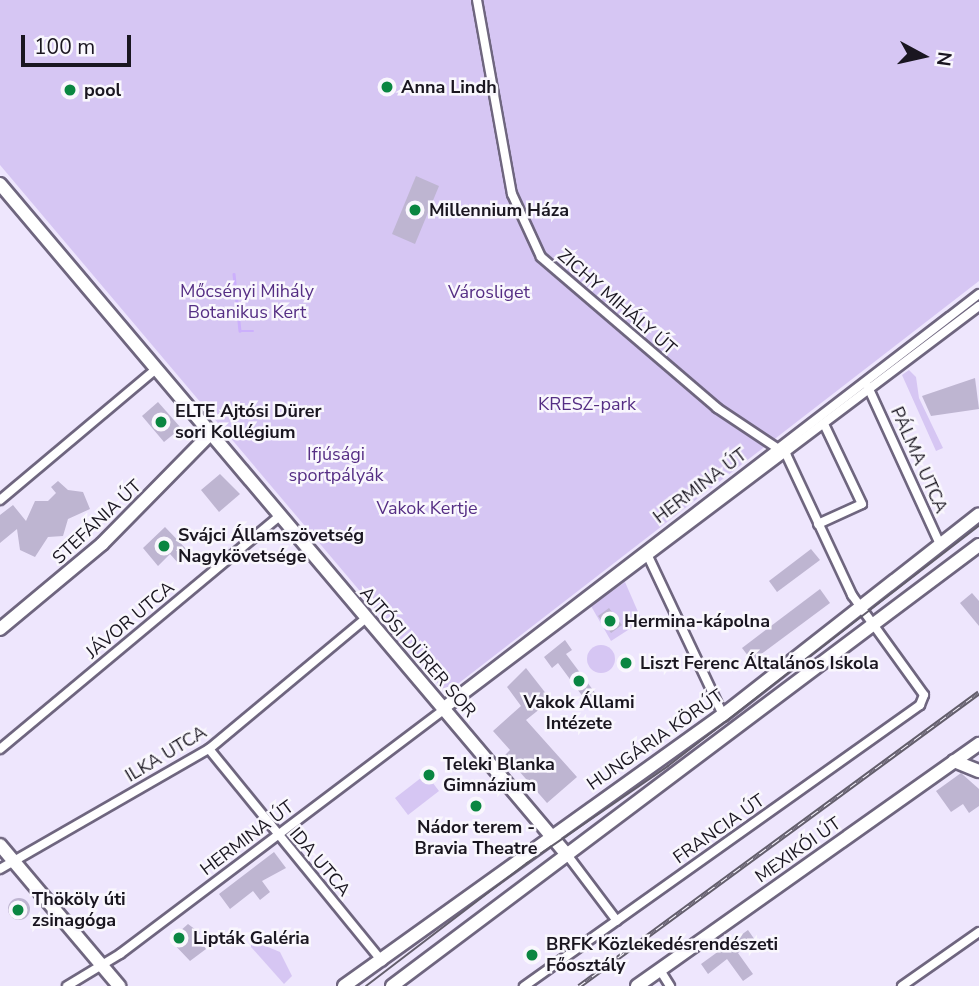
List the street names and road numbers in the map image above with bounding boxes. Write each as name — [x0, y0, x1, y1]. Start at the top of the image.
street label: ZICHY MIHÁLY ÚT — [553, 245, 681, 359]
street label: PÁLMA UTCA — [886, 403, 952, 517]
street label: HERMINA ÚT — [649, 444, 751, 528]
street label: STEFÁNIA ÚT — [48, 475, 146, 569]
street label: JÁVOR UTCA — [81, 577, 179, 663]
street label: AJTÓSI DÜRER SOR — [355, 582, 481, 722]
street label: HUNGÁRIA KÖRÚT — [583, 685, 727, 795]
street label: ILKA UTCA — [121, 721, 211, 787]
street label: FRANCIA ÚT — [669, 790, 769, 868]
street label: HERMINA ÚT — [196, 796, 298, 880]
street label: MEXIKÓI ÚT — [751, 813, 845, 887]
street label: IDA UTCA — [285, 823, 355, 901]

